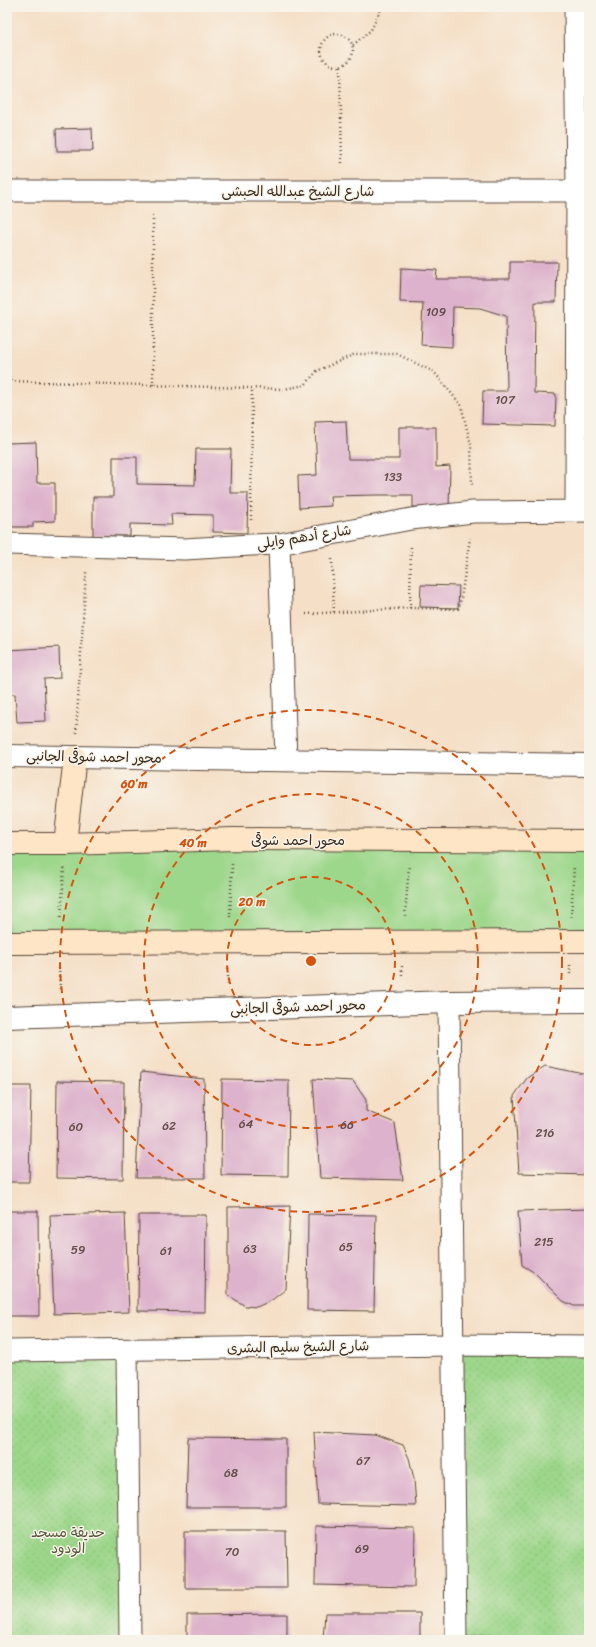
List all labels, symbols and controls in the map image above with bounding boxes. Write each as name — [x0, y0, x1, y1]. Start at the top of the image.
street label: شارع الشيخ عبدالله الحبشى — [222, 179, 374, 204]
house number: 109 — [426, 301, 446, 323]
house number: 107 — [495, 389, 516, 411]
house number: 133 — [384, 466, 403, 488]
street label: شارع أدهم وايلى — [255, 517, 353, 557]
street label: محور احمد شوقى الجانبى — [26, 743, 162, 771]
text: 60 m — [120, 773, 148, 795]
street label: محور احمد شوقى — [251, 828, 345, 853]
text: 40 m — [178, 832, 207, 854]
text: 20 m — [238, 891, 266, 913]
centre of rings — [304, 954, 318, 968]
street label: محور احمد شوقى الجانبى — [230, 992, 366, 1022]
house number: 64 — [239, 1113, 254, 1135]
house number: 66 — [340, 1114, 354, 1136]
house number: 62 — [162, 1115, 176, 1137]
house number: 60 — [69, 1116, 84, 1138]
house number: 216 — [536, 1122, 555, 1144]
house number: 215 — [534, 1231, 554, 1253]
house number: 65 — [339, 1236, 353, 1258]
house number: 63 — [243, 1238, 257, 1260]
house number: 59 — [71, 1239, 85, 1261]
house number: 61 — [160, 1240, 172, 1262]
street label: شارع الشيخ سليم البشرى — [227, 1333, 369, 1361]
house number: 67 — [356, 1450, 371, 1472]
house number: 68 — [224, 1462, 238, 1484]
park label: حديقة مسجد الودود — [31, 1520, 105, 1561]
house number: 69 — [355, 1538, 369, 1560]
house number: 70 — [225, 1541, 240, 1563]

